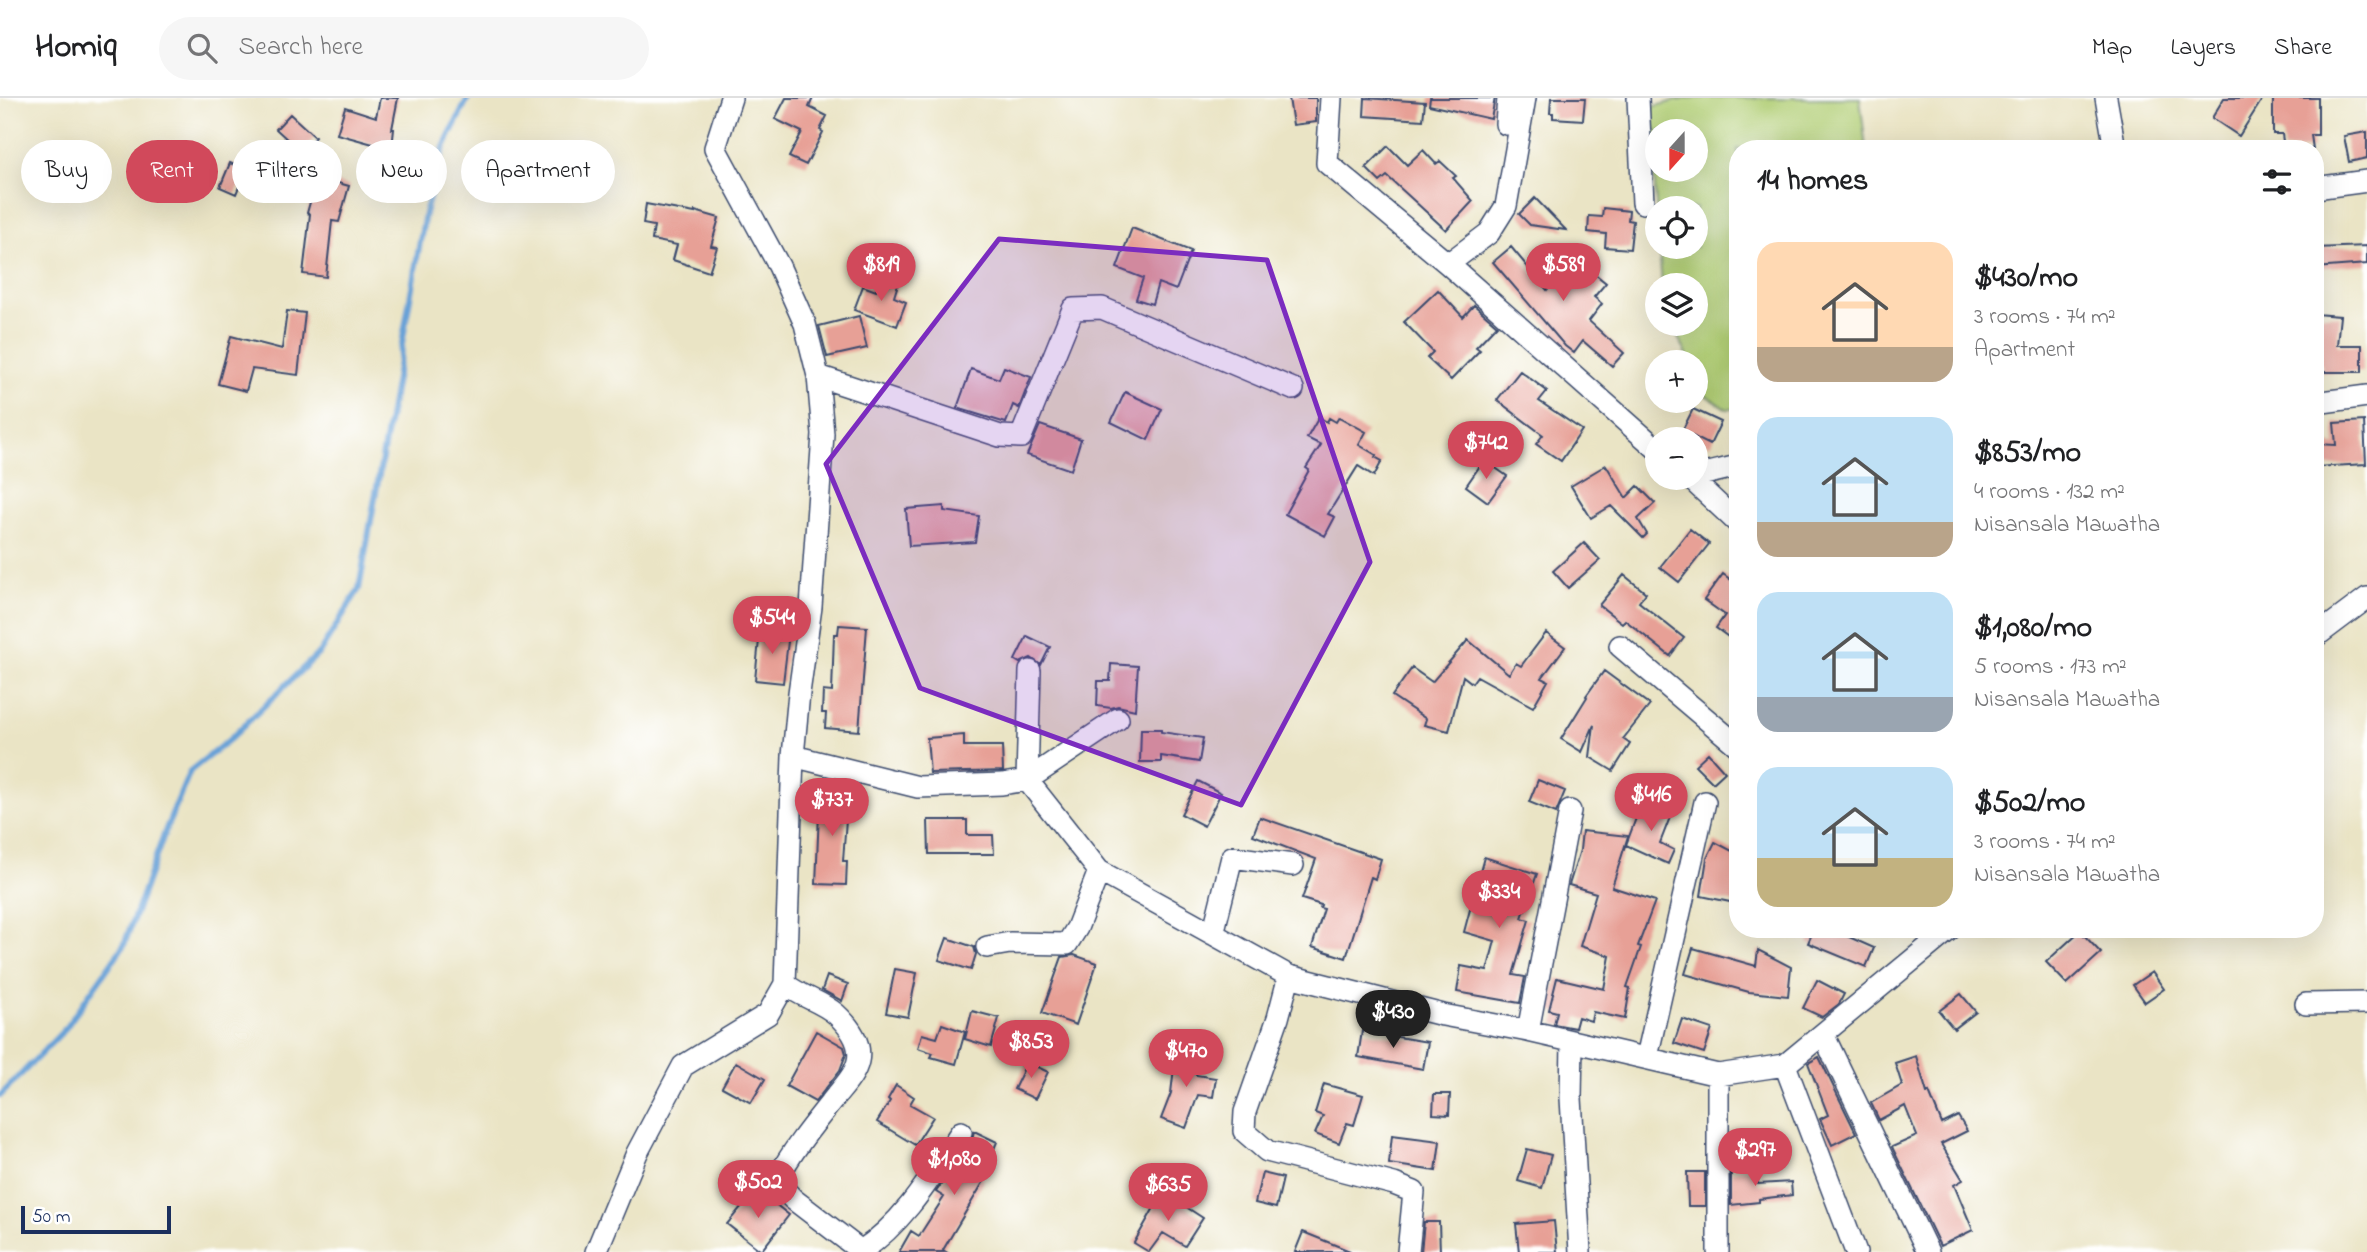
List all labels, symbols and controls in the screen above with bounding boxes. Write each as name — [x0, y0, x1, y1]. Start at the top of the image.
search box — [159, 17, 649, 80]
text: Homiq — [35, 24, 117, 72]
icon: search — [183, 29, 221, 67]
text: Search here — [239, 29, 363, 67]
text: Map — [2092, 31, 2132, 66]
text: Layers — [2170, 31, 2236, 66]
text: Share — [2274, 31, 2332, 66]
north arrow — [1645, 119, 1708, 182]
map controls — [1645, 119, 1708, 490]
chip: Buy — [21, 140, 112, 203]
chip: Rent — [126, 140, 218, 203]
chip: Filters — [232, 140, 342, 203]
chip: New — [356, 140, 447, 203]
chip: Apartment — [461, 140, 615, 203]
text: 14 homes — [1757, 160, 1868, 204]
icon: filters — [2258, 163, 2296, 201]
button: locate — [1645, 196, 1708, 259]
pin: $819 — [840, 244, 922, 303]
pin: $589 — [1522, 244, 1604, 303]
text: $819 — [863, 249, 899, 282]
text: $589 — [1542, 249, 1584, 282]
text: $430/mo — [1974, 257, 2078, 301]
icon: home — [1813, 270, 1897, 354]
button: layers — [1645, 273, 1708, 336]
text: 3 rooms · 74 m² — [1974, 301, 2116, 334]
text: Apartment — [1974, 334, 2075, 367]
button: + — [1645, 350, 1708, 413]
pin: $742 — [1445, 422, 1527, 481]
text: $742 — [1464, 427, 1508, 460]
button: − — [1645, 427, 1708, 490]
text: $853/mo — [1974, 432, 2081, 476]
icon: home — [1813, 445, 1897, 529]
text: 4 rooms · 132 m² — [1974, 476, 2125, 509]
text: Nisansala Mawatha — [1974, 509, 2160, 542]
pin: $544 — [731, 596, 813, 656]
text: $544 — [749, 602, 795, 635]
text: $1,080/mo — [1974, 607, 2092, 651]
icon: home — [1813, 620, 1897, 704]
text: 5 rooms · 173 m² — [1974, 651, 2127, 684]
text: Nisansala Mawatha — [1974, 684, 2160, 717]
pin: $416 — [1610, 774, 1692, 833]
pin: $737 — [791, 778, 873, 838]
text: $416 — [1631, 779, 1671, 812]
text: $502/mo — [1974, 782, 2085, 826]
text: $737 — [811, 784, 853, 817]
icon: home — [1813, 795, 1897, 879]
text: 3 rooms · 74 m² — [1974, 826, 2116, 859]
text: Nisansala Mawatha — [1974, 859, 2160, 892]
pin: $334 — [1458, 870, 1540, 930]
text: $334 — [1478, 876, 1520, 909]
pin: $430 — [1352, 990, 1434, 1050]
text: $430 — [1372, 996, 1414, 1029]
pin: $853 — [990, 1020, 1072, 1080]
text: $853 — [1008, 1026, 1054, 1059]
pin: $470 — [1145, 1030, 1227, 1089]
text: $470 — [1165, 1035, 1207, 1068]
pin: $297 — [1714, 1128, 1796, 1188]
text: $297 — [1734, 1134, 1776, 1167]
pin: $1,080 — [897, 1138, 1011, 1197]
text: $1,080 — [927, 1143, 981, 1176]
pin: $502 — [717, 1160, 799, 1220]
pin: $635 — [1127, 1164, 1209, 1223]
text: $502 — [734, 1166, 782, 1199]
text: $635 — [1145, 1169, 1191, 1202]
scale bar — [21, 1203, 172, 1235]
text: 50 m — [32, 1204, 71, 1231]

